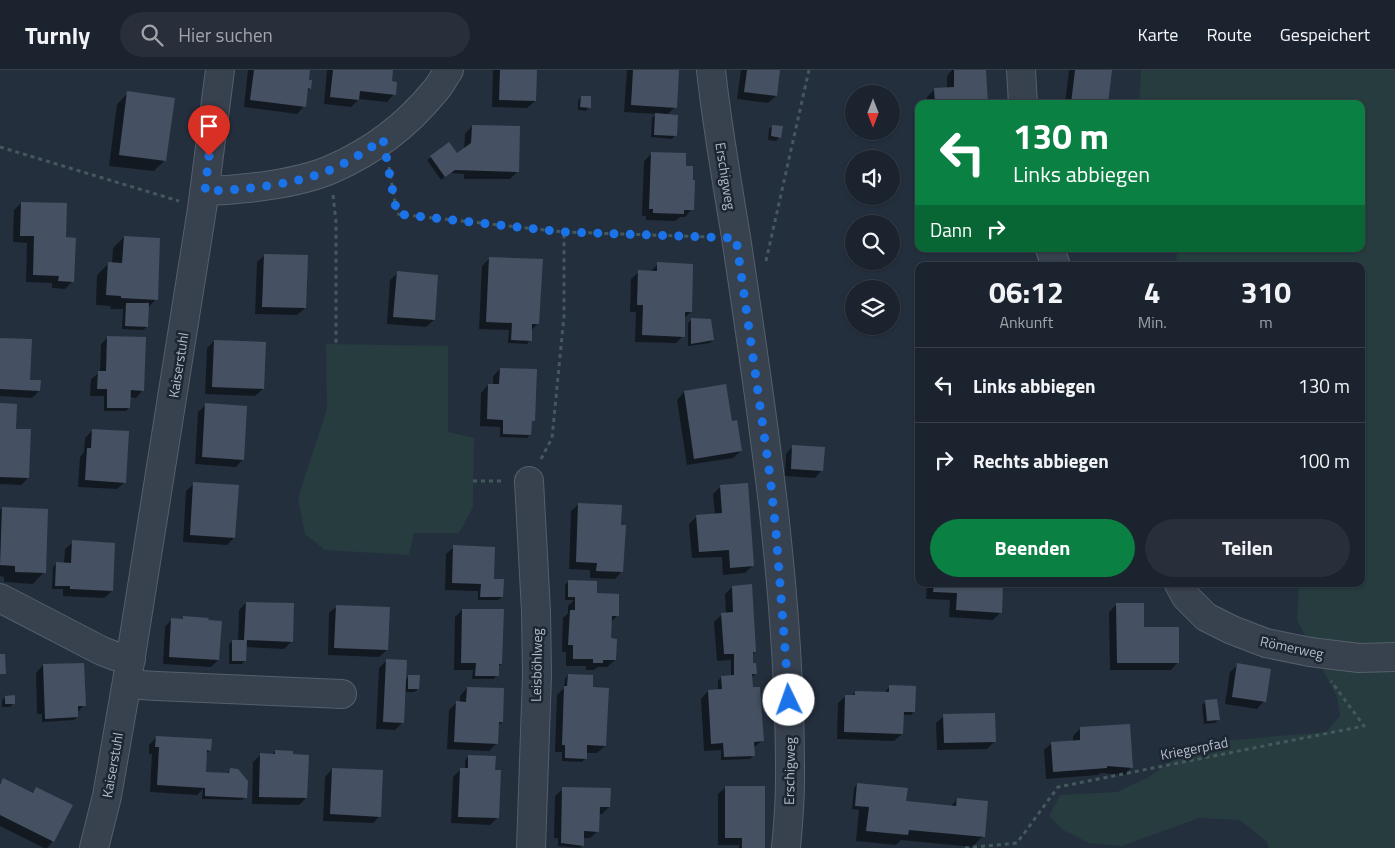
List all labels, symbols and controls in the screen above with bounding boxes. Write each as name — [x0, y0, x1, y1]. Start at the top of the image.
search box — [120, 12, 470, 57]
text: Turnly — [25, 17, 90, 53]
text: Hier suchen — [178, 20, 273, 49]
icon: search — [138, 21, 166, 49]
text: Karte — [1137, 21, 1178, 48]
text: Route — [1206, 21, 1252, 48]
text: Gespeichert — [1280, 21, 1370, 48]
north arrow — [845, 85, 900, 140]
map controls — [845, 85, 900, 335]
pin — [188, 105, 230, 156]
text: 130 m — [1013, 109, 1109, 163]
icon: arrive — [195, 112, 223, 140]
icon: left — [930, 120, 995, 185]
street label: Erschigweg — [710, 141, 742, 211]
button: sound — [845, 150, 900, 205]
text: Links abbiegen — [1013, 157, 1150, 191]
button: search — [845, 215, 900, 270]
text: Dann — [930, 215, 972, 244]
icon: right — [982, 215, 1010, 243]
text: 06:12 — [989, 269, 1064, 315]
text: 4 — [1144, 269, 1161, 315]
text: 310 — [1241, 269, 1291, 315]
button: layers — [845, 280, 900, 335]
text: Ankunft — [999, 310, 1053, 334]
text: Min. — [1138, 310, 1167, 334]
text: m — [1259, 310, 1273, 334]
street label: Kaiserstuhl — [162, 331, 194, 399]
icon: left — [930, 371, 958, 399]
text: Links abbiegen — [973, 371, 1096, 400]
text: 130 m — [1298, 371, 1350, 400]
icon: right — [930, 446, 958, 474]
text: Rechts abbiegen — [973, 446, 1109, 475]
text: 100 m — [1298, 446, 1350, 475]
button: Beenden — [930, 519, 1135, 577]
button: Teilen — [1145, 519, 1350, 577]
street label: Leisböhlweg — [525, 628, 547, 702]
street label: Römerweg — [1258, 630, 1326, 664]
position arrow — [762, 673, 814, 725]
street label: Kaiserstuhl — [96, 731, 128, 799]
street label: Kriegerpfad — [1158, 731, 1230, 765]
street label: Erschigweg — [778, 737, 800, 805]

